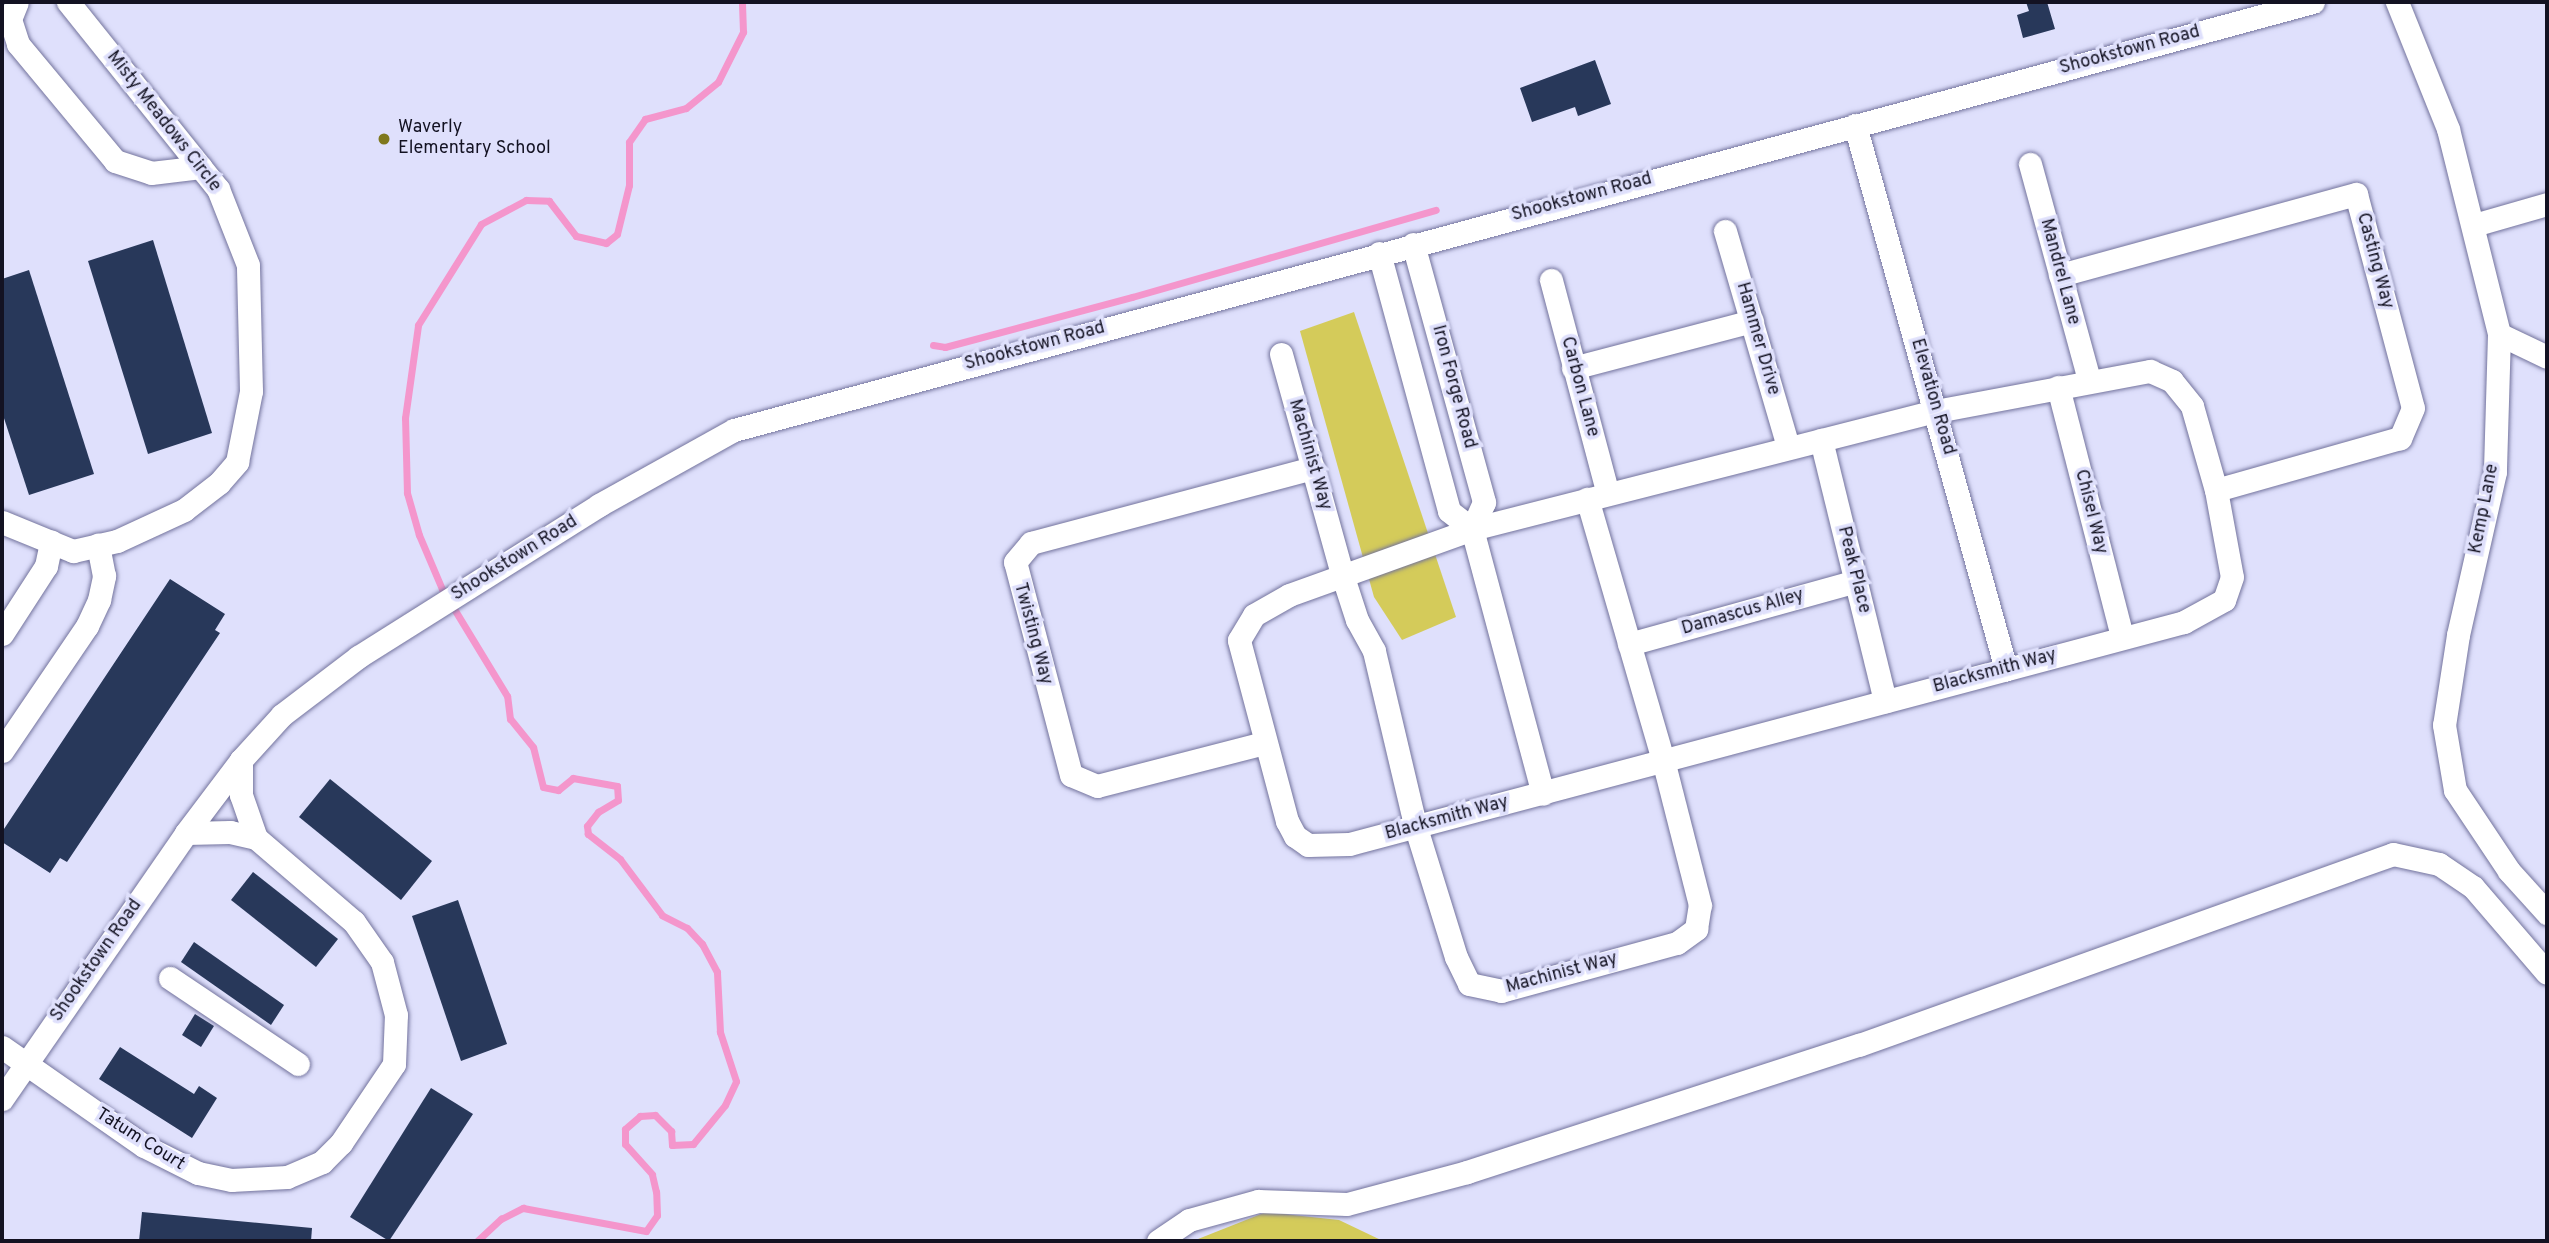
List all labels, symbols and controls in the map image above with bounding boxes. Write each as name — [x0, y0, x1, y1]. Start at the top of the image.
street label: Shookstown Road — [2057, 22, 2203, 80]
street label: Misty Meadows Circle — [101, 47, 225, 197]
place label: Waverly Elementary School — [398, 118, 551, 160]
marker: Waverly Elementary School — [376, 131, 392, 147]
street label: Shookstown Road — [1509, 169, 1655, 227]
street label: Casting Way — [2351, 210, 2397, 312]
street label: Mandrel Lane — [2034, 216, 2084, 328]
street label: Hammer Drive — [1731, 280, 1783, 398]
street label: Shookstown Road — [962, 318, 1108, 376]
street label: Iron Forge Road — [1426, 323, 1480, 451]
street label: Carbon Lane — [1555, 335, 1603, 439]
street label: Elevation Road — [1905, 336, 1959, 458]
street label: Machinist Way — [1283, 397, 1335, 513]
street label: Kemp Lane — [2466, 462, 2504, 556]
street label: Chisel Way — [2069, 467, 2111, 557]
street label: Shookstown Road — [448, 512, 582, 606]
street label: Peak Place — [1832, 524, 1874, 616]
street label: Twisting Way — [1008, 581, 1056, 687]
street label: Damascus Alley — [1679, 585, 1807, 641]
street label: Blacksmith Way — [1931, 645, 2059, 699]
street label: Blacksmith Way — [1383, 792, 1511, 846]
street label: Shookstown Road — [47, 896, 147, 1026]
street label: Machinist Way — [1504, 949, 1620, 999]
street label: Tatum Court — [92, 1104, 188, 1176]

